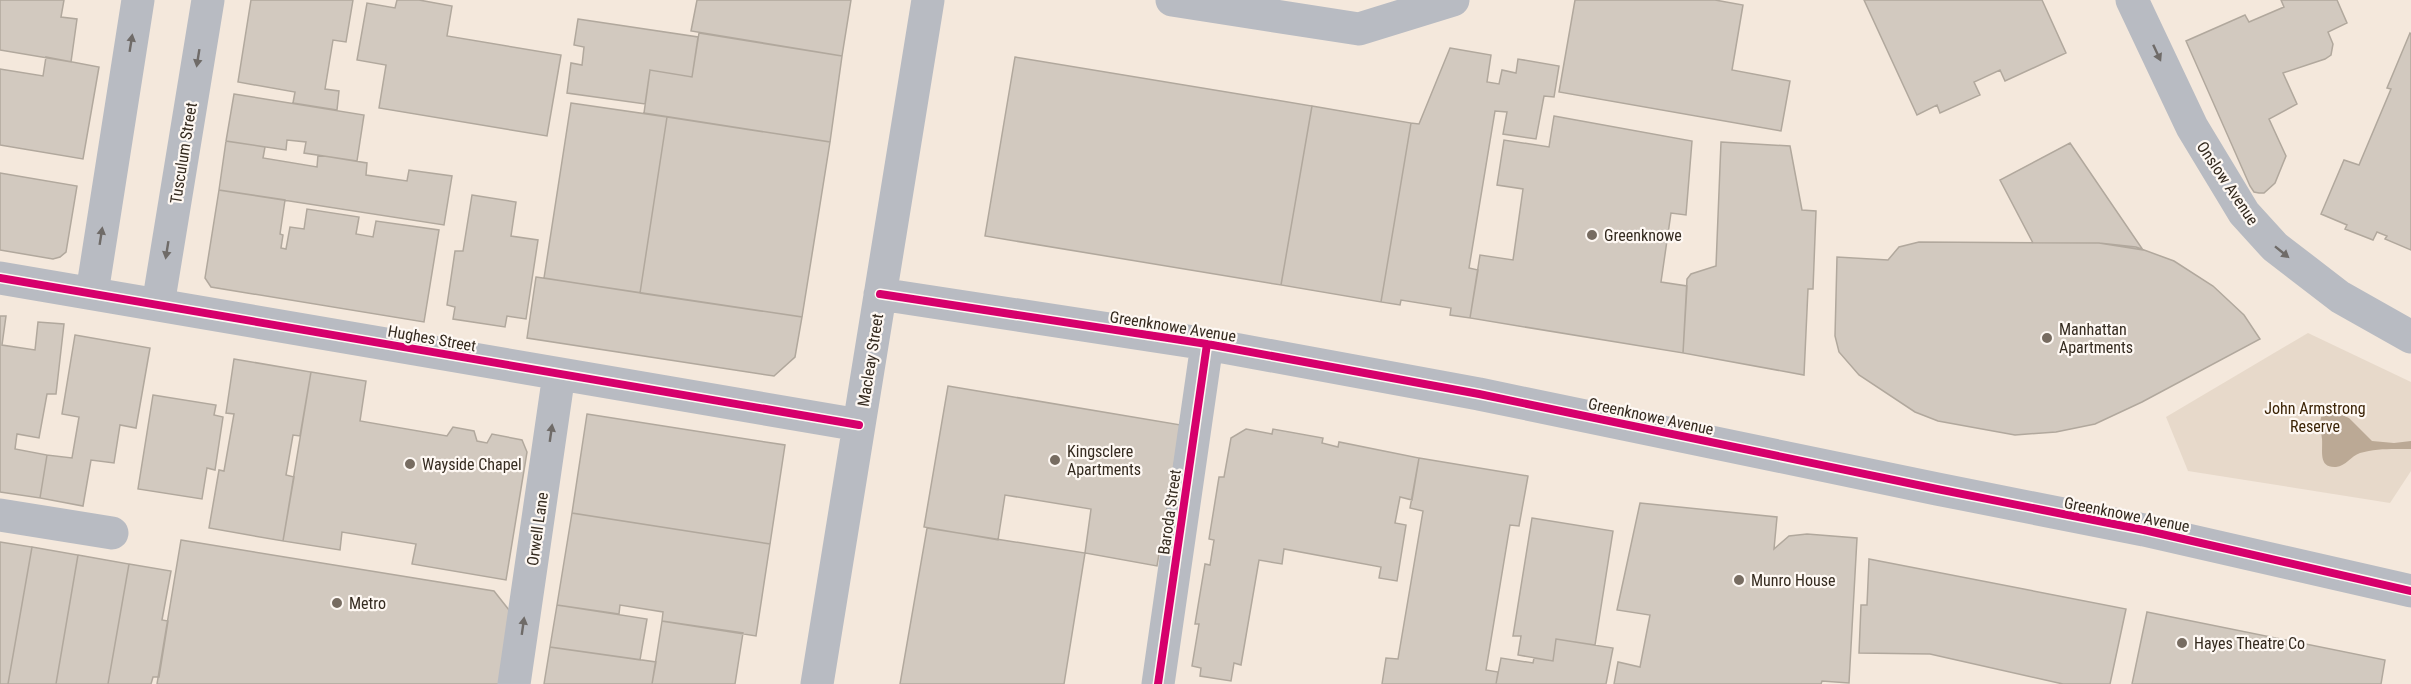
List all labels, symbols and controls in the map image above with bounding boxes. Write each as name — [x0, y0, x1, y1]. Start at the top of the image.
one-way arrow — [126, 33, 135, 52]
one-way arrow — [2152, 44, 2161, 61]
one-way arrow — [194, 48, 203, 67]
street label: Tusculum Street — [166, 101, 201, 205]
street label: Onslow Avenue — [2193, 138, 2262, 229]
one-way arrow — [97, 226, 106, 245]
place label: Greenknowe — [1604, 226, 1682, 245]
marker: Greenknowe — [1585, 228, 1599, 242]
one-way arrow — [162, 241, 171, 260]
one-way arrow — [2274, 245, 2290, 258]
street label: Greenknowe Avenue — [1108, 307, 1237, 346]
street label: Macleay Street — [854, 312, 887, 408]
place label: Manhattan Apartments — [2059, 320, 2133, 357]
street label: Hughes Street — [386, 321, 478, 356]
marker: Manhattan Apartments — [2040, 331, 2054, 345]
street label: Greenknowe Avenue — [1587, 394, 1715, 439]
park label: John Armstrong Reserve — [2264, 399, 2366, 436]
one-way arrow — [546, 424, 555, 443]
place label: Kingsclere Apartments — [1067, 442, 1141, 479]
marker: Kingsclere Apartments — [1048, 453, 1062, 467]
place label: Wayside Chapel — [422, 455, 522, 474]
marker: Wayside Chapel — [403, 457, 417, 471]
street label: Baroda Street — [1154, 468, 1185, 556]
street label: Orwell Lane — [523, 491, 552, 567]
street label: Greenknowe Avenue — [2062, 493, 2191, 536]
place label: Munro House — [1751, 571, 1835, 590]
marker: Munro House — [1732, 573, 1746, 587]
place label: Metro — [349, 594, 386, 613]
marker: Metro — [330, 596, 344, 610]
one-way arrow — [518, 617, 527, 636]
place label: Hayes Theatre Co — [2194, 634, 2305, 653]
marker: Hayes Theatre Co — [2175, 636, 2189, 650]

